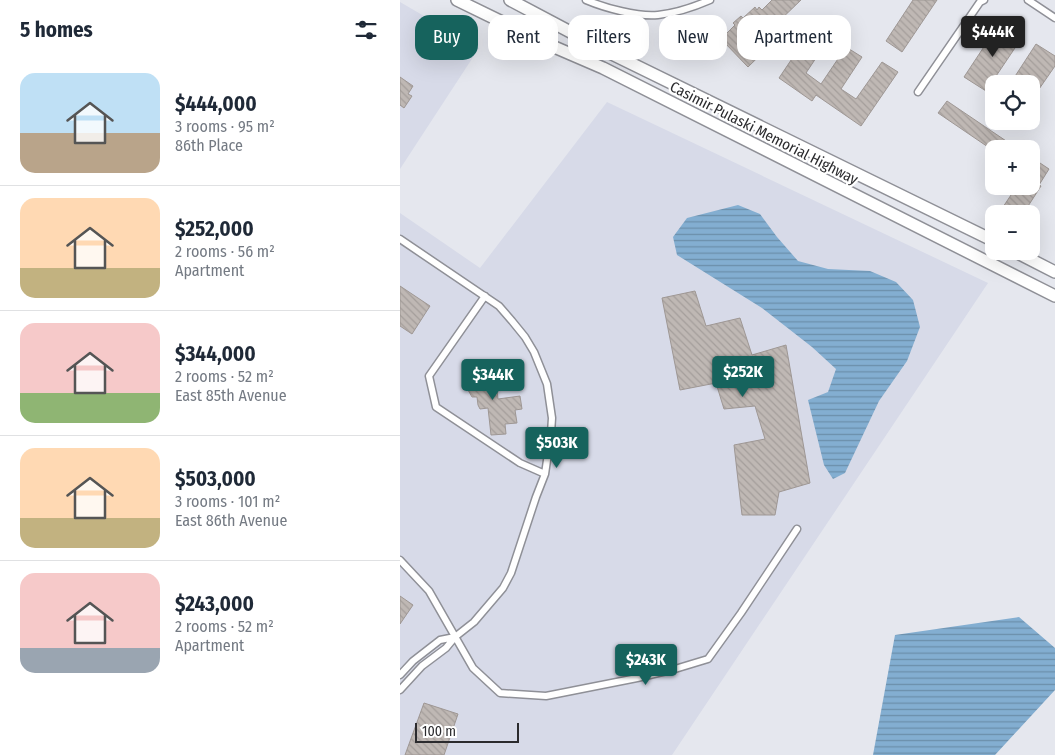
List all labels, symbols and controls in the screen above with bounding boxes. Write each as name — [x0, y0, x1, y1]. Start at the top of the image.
chip: Buy — [415, 15, 478, 60]
chip: Rent — [488, 15, 558, 60]
chip: Filters — [568, 15, 649, 60]
chip: New — [659, 15, 727, 60]
chip: Apartment — [737, 15, 851, 60]
pin: $444K — [958, 15, 1028, 58]
icon: filters — [352, 16, 380, 44]
text: 5 homes — [20, 17, 93, 43]
text: $444K — [972, 22, 1014, 41]
map controls — [985, 75, 1040, 260]
button: locate — [985, 75, 1040, 130]
street label: Casimir Pulaski Memorial Highway — [667, 78, 861, 189]
text: $444,000 — [175, 91, 257, 117]
icon: home — [60, 93, 120, 153]
text: 3 rooms · 95 m² — [175, 117, 275, 136]
text: 86th Place — [175, 136, 243, 155]
button: + — [985, 140, 1040, 195]
button: − — [985, 205, 1040, 260]
text: $252,000 — [175, 216, 254, 242]
icon: home — [60, 218, 120, 278]
text: 2 rooms · 56 m² — [175, 242, 275, 261]
text: Apartment — [175, 261, 244, 280]
text: $344,000 — [175, 341, 256, 367]
icon: home — [60, 343, 120, 403]
pin: $252K — [708, 356, 778, 398]
pin: $344K — [458, 358, 528, 401]
text: $252K — [723, 362, 763, 381]
text: $344K — [472, 365, 514, 384]
text: 2 rooms · 52 m² — [175, 367, 274, 386]
text: East 85th Avenue — [175, 386, 287, 405]
pin: $503K — [522, 426, 592, 469]
text: $503K — [536, 433, 578, 452]
text: $503,000 — [175, 466, 256, 492]
icon: home — [60, 468, 120, 528]
text: 3 rooms · 101 m² — [175, 492, 280, 511]
text: East 86th Avenue — [175, 511, 287, 530]
text: $243,000 — [175, 591, 254, 617]
icon: home — [60, 593, 120, 653]
text: 2 rooms · 52 m² — [175, 617, 274, 636]
text: Apartment — [175, 636, 244, 655]
pin: $243K — [611, 644, 681, 686]
text: $243K — [626, 650, 666, 669]
scale bar — [415, 720, 519, 743]
text: 100 m — [422, 723, 456, 740]

